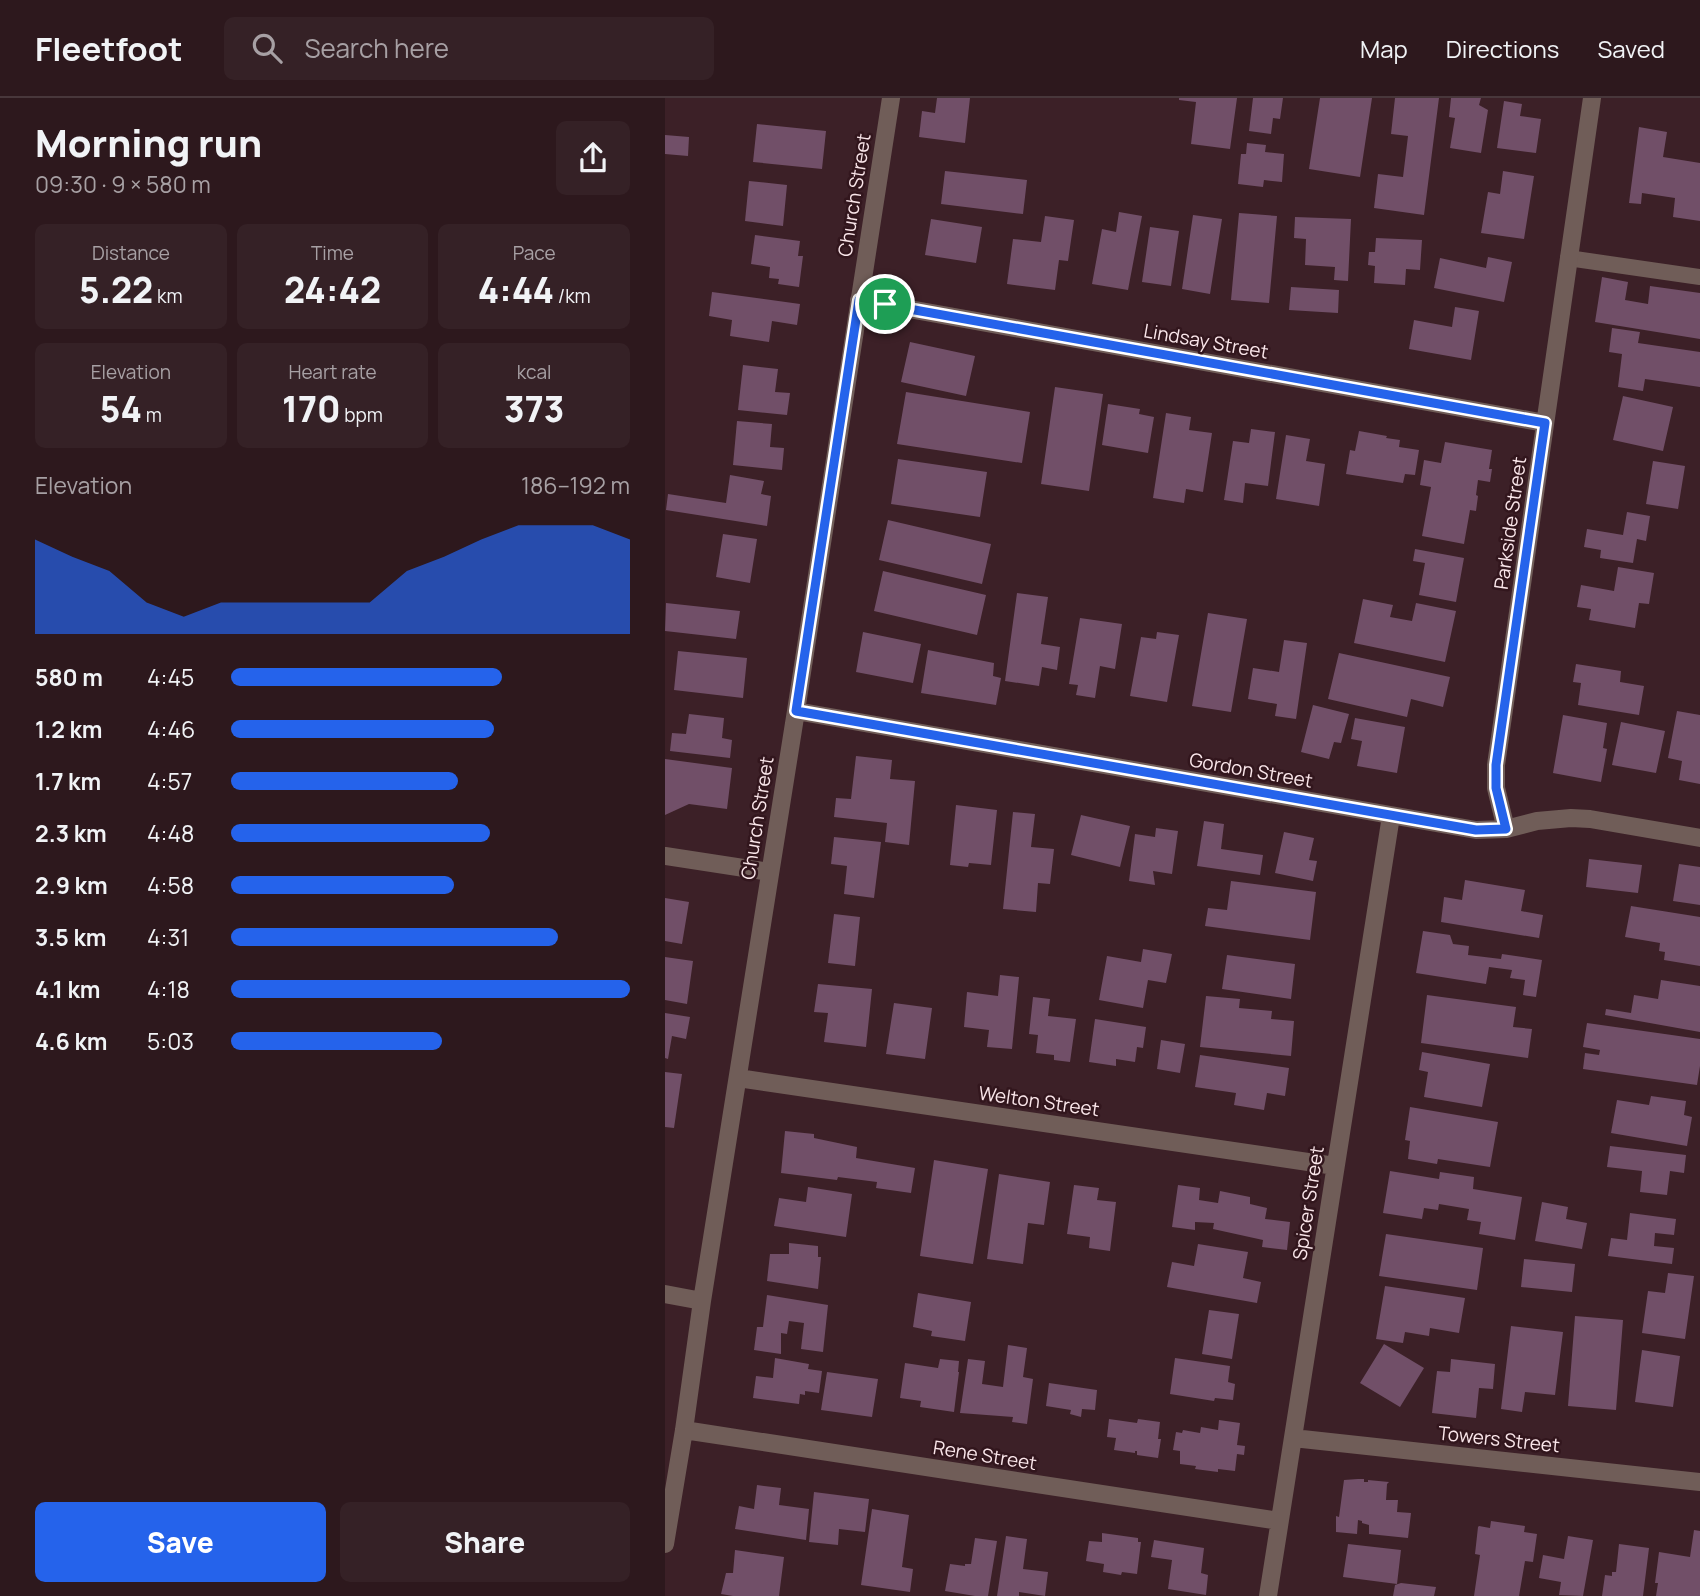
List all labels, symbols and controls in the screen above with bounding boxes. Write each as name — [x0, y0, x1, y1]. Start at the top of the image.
search box — [224, 17, 714, 80]
text: Fleetfoot — [35, 26, 182, 71]
icon: search — [248, 29, 286, 67]
text: Search here — [304, 30, 449, 66]
text: Map — [1360, 32, 1408, 65]
text: Directions — [1446, 32, 1559, 65]
text: Saved — [1597, 32, 1665, 65]
text: Morning run — [35, 116, 262, 168]
button: share — [556, 121, 630, 195]
street label: Church Street — [831, 132, 877, 258]
text: 09:30 · 9 × 580 m — [35, 168, 211, 200]
text: Distance — [92, 240, 170, 266]
text: Time — [311, 240, 354, 266]
text: Pace — [513, 240, 556, 266]
text: 5.22 — [79, 266, 153, 314]
text: 24:42 — [284, 266, 381, 314]
text: 4:44 — [478, 266, 554, 314]
pin — [855, 274, 915, 334]
text: km — [153, 283, 183, 309]
text: /km — [554, 283, 591, 309]
icon: arrive — [866, 285, 904, 323]
street label: Lindsay Street — [1142, 317, 1270, 365]
text: Elevation — [91, 359, 171, 385]
text: Heart rate — [288, 359, 377, 385]
text: kcal — [517, 359, 552, 385]
text: 54 — [100, 385, 142, 433]
text: 170 — [282, 385, 341, 433]
text: 373 — [504, 385, 564, 433]
text: m — [142, 402, 162, 428]
text: bpm — [341, 402, 383, 428]
street label: Parkside Street — [1488, 455, 1532, 591]
text: Elevation — [35, 469, 132, 501]
text: 186–192 m — [521, 469, 630, 501]
text: 580 m — [35, 661, 103, 693]
text: 4:45 — [147, 661, 194, 693]
text: 1.2 km — [35, 713, 102, 745]
text: 4:46 — [147, 713, 195, 745]
street label: Gordon Street — [1187, 746, 1315, 794]
street label: Church Street — [734, 755, 780, 881]
text: 1.7 km — [35, 765, 101, 797]
text: 4:57 — [147, 765, 192, 797]
text: 2.3 km — [35, 817, 107, 849]
text: 4:48 — [147, 817, 194, 849]
text: 2.9 km — [35, 869, 108, 901]
text: 4:58 — [147, 869, 194, 901]
text: 3.5 km — [35, 921, 106, 953]
text: 4:31 — [147, 921, 189, 953]
text: 4.1 km — [35, 973, 100, 1005]
text: 4:18 — [147, 973, 190, 1005]
text: 4.6 km — [35, 1025, 107, 1057]
text: 5:03 — [147, 1025, 194, 1057]
street label: Welton Street — [977, 1080, 1101, 1122]
street label: Spicer Street — [1286, 1144, 1330, 1262]
street label: Towers Street — [1437, 1420, 1561, 1458]
street label: Rene Street — [931, 1434, 1039, 1476]
button: Save — [35, 1502, 326, 1582]
button: Share — [340, 1502, 630, 1582]

